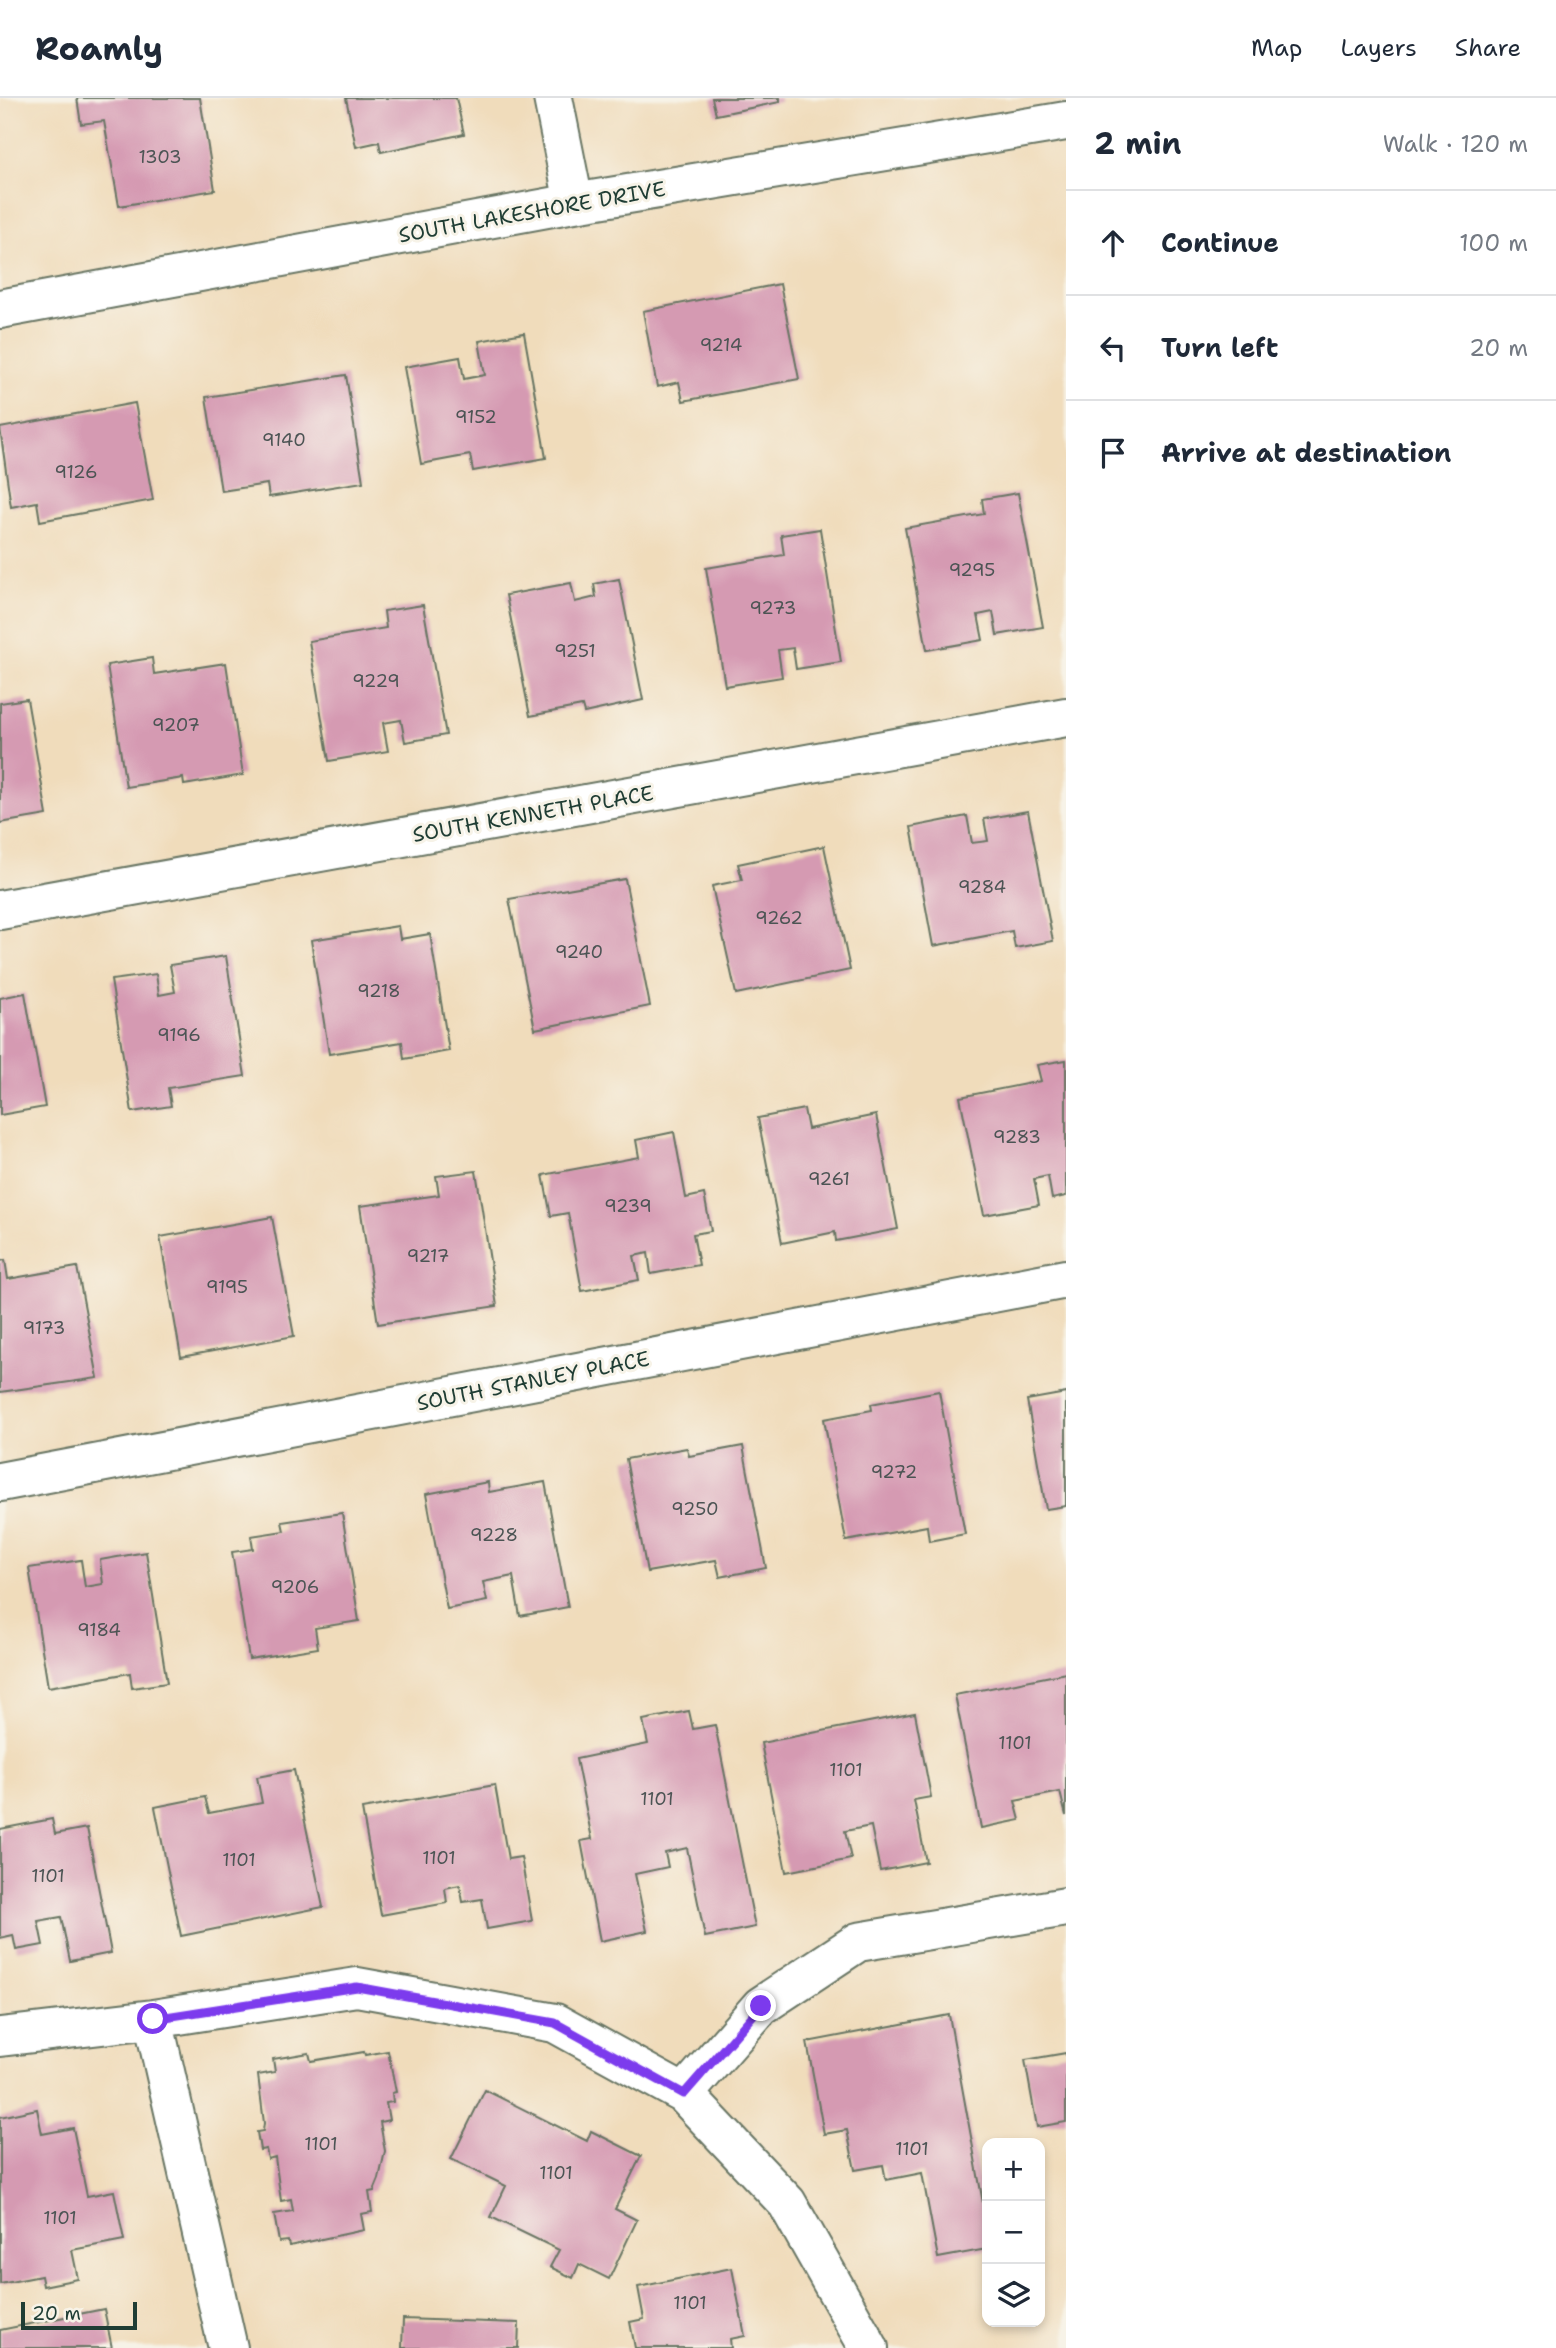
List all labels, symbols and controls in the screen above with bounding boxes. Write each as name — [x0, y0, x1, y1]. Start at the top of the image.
text: Roamly — [35, 26, 163, 71]
text: Map — [1251, 32, 1302, 64]
text: Layers — [1340, 32, 1417, 64]
text: Share — [1455, 32, 1521, 64]
text: 2 min — [1094, 123, 1181, 164]
text: Walk · 120 m — [1383, 129, 1528, 159]
house number: 1303 — [138, 145, 182, 169]
street label: SOUTH LAKESHORE DRIVE — [396, 175, 668, 249]
icon: ahead — [1094, 224, 1132, 262]
text: Continue — [1161, 225, 1279, 260]
text: 100 m — [1459, 228, 1528, 258]
icon: left — [1094, 329, 1132, 367]
text: Turn left — [1161, 330, 1278, 365]
house number: 9214 — [700, 333, 742, 357]
text: 20 m — [1469, 333, 1528, 363]
house number: 9152 — [455, 405, 497, 429]
house number: 9140 — [262, 428, 306, 452]
icon: arrive — [1094, 434, 1132, 472]
text: Arrive at destination — [1161, 435, 1451, 470]
house number: 9126 — [54, 460, 98, 484]
house number: 9295 — [949, 558, 995, 582]
house number: 9273 — [750, 596, 796, 620]
house number: 9251 — [554, 639, 596, 663]
house number: 9229 — [352, 669, 400, 693]
house number: 9207 — [152, 713, 200, 737]
street label: SOUTH KENNETH PLACE — [410, 779, 656, 849]
house number: 9284 — [958, 875, 1006, 899]
house number: 9262 — [755, 906, 803, 930]
house number: 9240 — [555, 940, 603, 964]
house number: 9218 — [357, 979, 401, 1003]
house number: 9196 — [157, 1023, 201, 1047]
house number: 9283 — [993, 1125, 1041, 1149]
house number: 9261 — [808, 1167, 850, 1191]
house number: 9239 — [604, 1194, 652, 1218]
house number: 9217 — [407, 1244, 449, 1268]
house number: 9195 — [206, 1275, 248, 1299]
house number: 9173 — [23, 1316, 65, 1340]
street label: SOUTH STANLEY PLACE — [414, 1345, 652, 1417]
house number: 9272 — [871, 1460, 917, 1484]
house number: 9250 — [671, 1497, 719, 1521]
house number: 9228 — [470, 1523, 518, 1547]
house number: 9206 — [271, 1575, 319, 1599]
house number: 9184 — [77, 1618, 121, 1642]
house number: 1101 — [998, 1731, 1032, 1755]
house number: 1101 — [829, 1758, 863, 1782]
house number: 1101 — [640, 1787, 674, 1811]
house number: 1101 — [422, 1846, 456, 1870]
house number: 1101 — [222, 1848, 256, 1872]
house number: 1101 — [31, 1864, 65, 1888]
route end — [745, 1990, 776, 2021]
route start — [137, 2003, 168, 2034]
house number: 1101 — [304, 2132, 338, 2156]
house number: 1101 — [895, 2137, 929, 2161]
map controls — [982, 2138, 1045, 2327]
button: + — [982, 2138, 1045, 2201]
house number: 1101 — [539, 2161, 573, 2185]
button: − — [982, 2201, 1045, 2264]
house number: 1101 — [43, 2206, 77, 2230]
button: layers — [982, 2264, 1045, 2327]
house number: 1101 — [673, 2291, 707, 2315]
scale bar — [21, 2299, 136, 2331]
text: 20 m — [32, 2301, 81, 2326]

